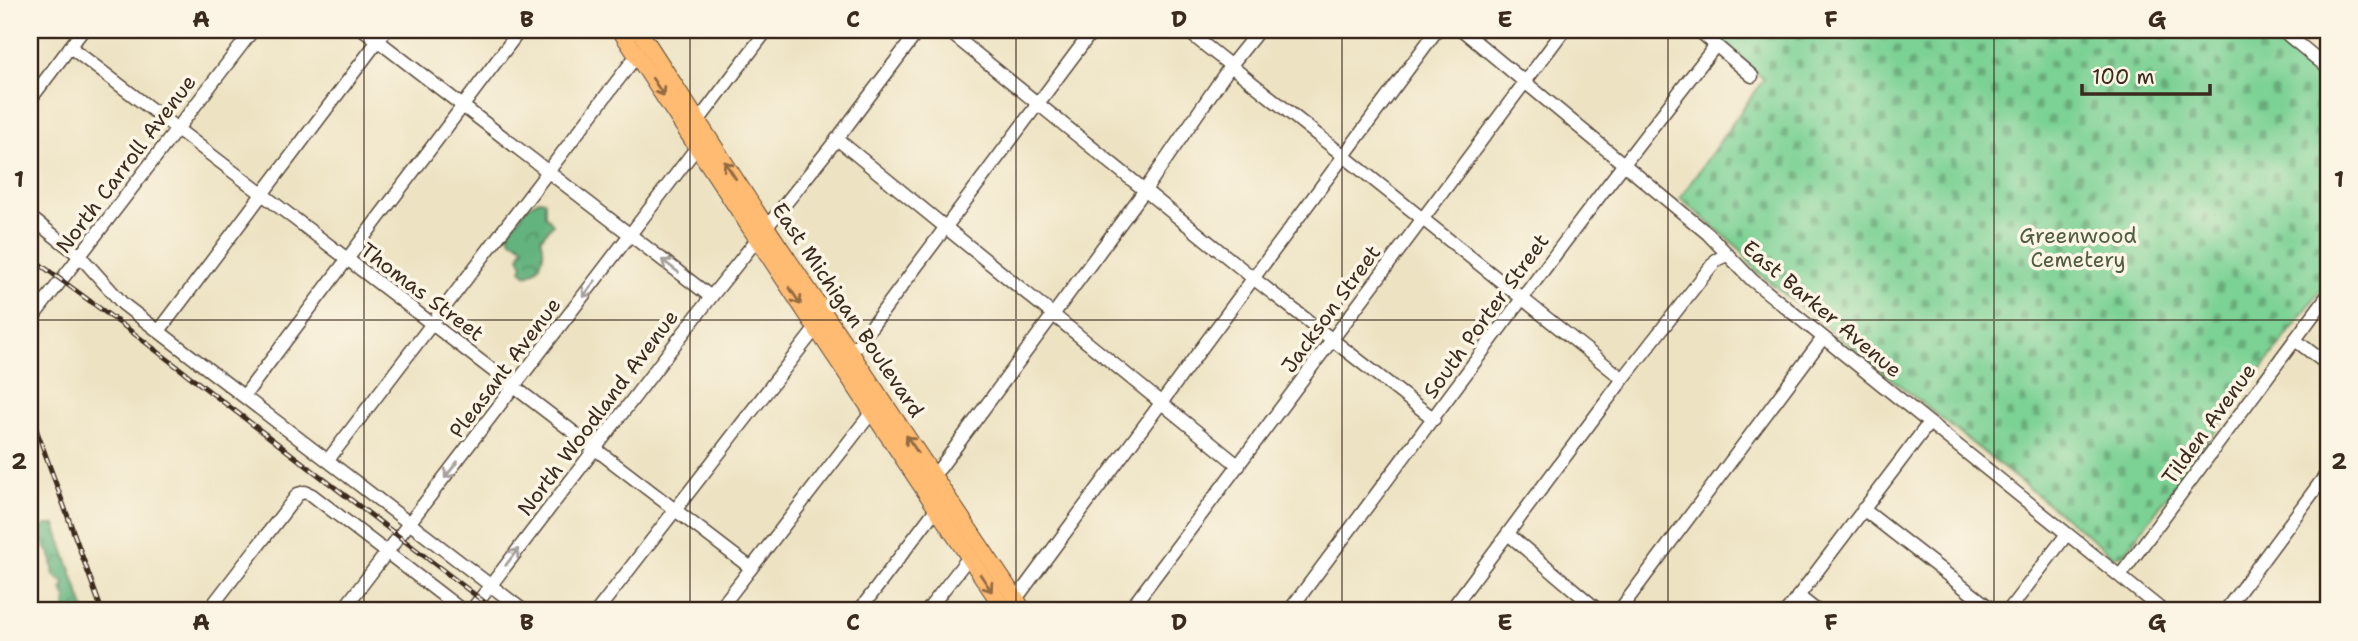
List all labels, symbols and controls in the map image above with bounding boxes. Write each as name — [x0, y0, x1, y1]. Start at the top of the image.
text: A — [192, 4, 210, 34]
text: B — [520, 4, 534, 34]
text: C — [846, 4, 860, 34]
text: D — [1171, 4, 1187, 34]
text: E — [1497, 4, 1513, 34]
text: F — [1824, 4, 1838, 34]
text: G — [2148, 4, 2167, 34]
scale bar — [2082, 52, 2209, 96]
text: 100 m — [2092, 63, 2155, 91]
street label: North Carroll Avenue — [50, 69, 202, 259]
one-way arrow — [650, 77, 665, 96]
one-way arrow — [723, 161, 738, 180]
text: 1 — [14, 164, 24, 194]
text: 1 — [2334, 164, 2344, 194]
street label: East Michigan Boulevard — [766, 197, 930, 423]
park label: Greenwood Cemetery — [2019, 222, 2137, 274]
street label: South Porter Street — [1417, 228, 1555, 404]
street label: East Barker Avenue — [1736, 234, 1908, 384]
street label: Thomas Street — [354, 236, 490, 348]
street label: Jackson Street — [1275, 239, 1387, 379]
one-way arrow — [662, 258, 680, 273]
one-way arrow — [582, 279, 596, 298]
one-way arrow — [788, 286, 802, 306]
street label: Pleasant Avenue — [443, 292, 567, 444]
street label: North Woodland Avenue — [511, 304, 685, 522]
street label: Tilden Avenue — [2156, 358, 2262, 490]
one-way arrow — [904, 435, 919, 454]
text: 2 — [11, 446, 27, 476]
text: 2 — [2331, 446, 2347, 476]
one-way arrow — [444, 461, 459, 479]
one-way arrow — [505, 548, 520, 567]
one-way arrow — [979, 573, 994, 592]
text: A — [192, 607, 210, 637]
text: B — [520, 607, 534, 637]
text: C — [846, 607, 860, 637]
text: D — [1171, 607, 1187, 637]
text: E — [1497, 607, 1513, 637]
text: F — [1824, 607, 1838, 637]
text: G — [2148, 607, 2167, 637]

